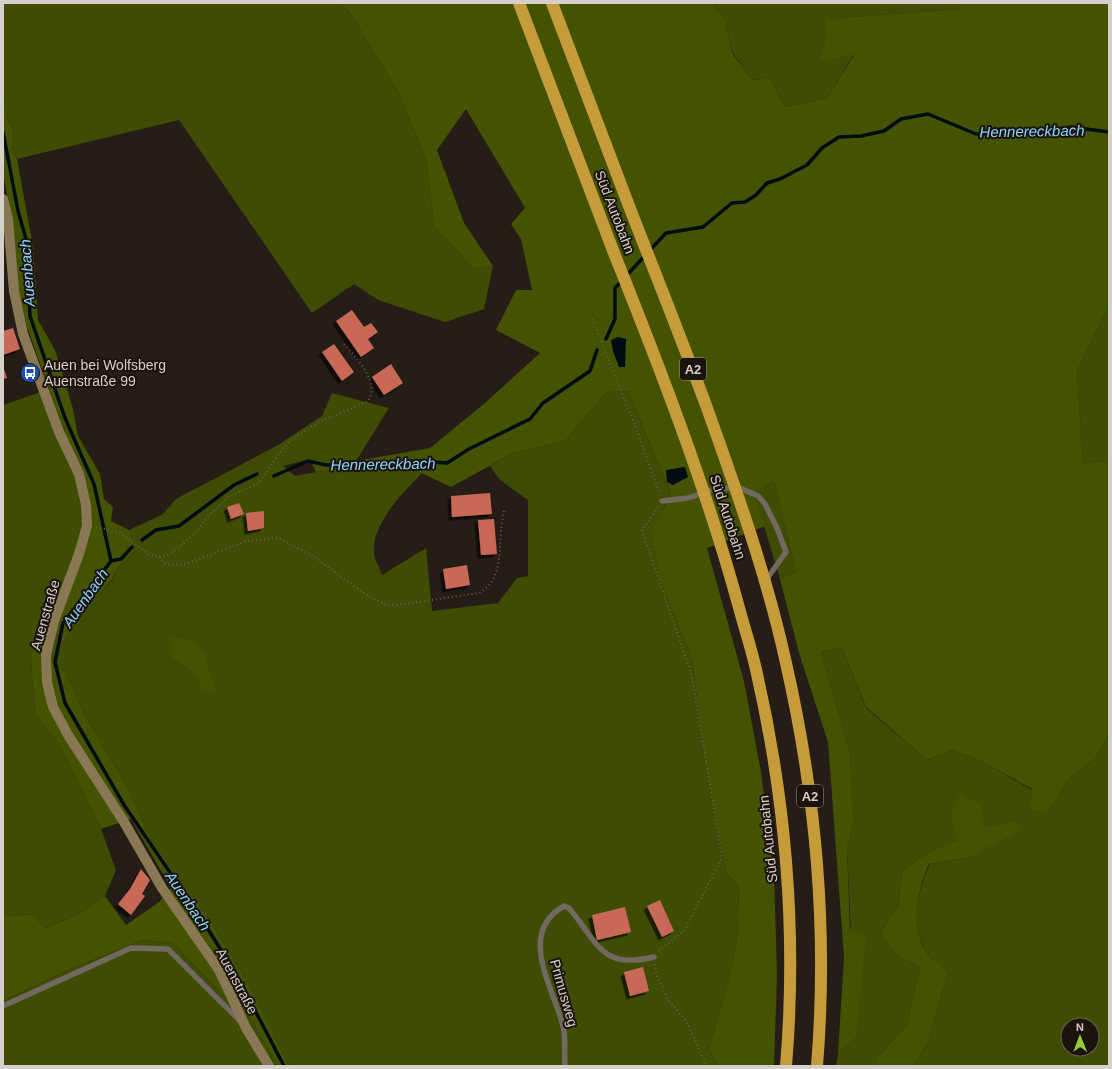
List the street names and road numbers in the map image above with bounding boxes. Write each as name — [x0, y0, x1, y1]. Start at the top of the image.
street label: Süd Autobahn — [592, 168, 638, 256]
road number: A2 — [680, 358, 706, 380]
street label: Süd Autobahn — [707, 473, 749, 561]
street label: Auenstraße — [27, 578, 63, 652]
road number: A2 — [797, 785, 823, 807]
street label: Süd Autobahn — [755, 794, 781, 884]
street label: Auenstraße — [213, 945, 261, 1017]
street label: Primusweg — [547, 958, 581, 1028]

